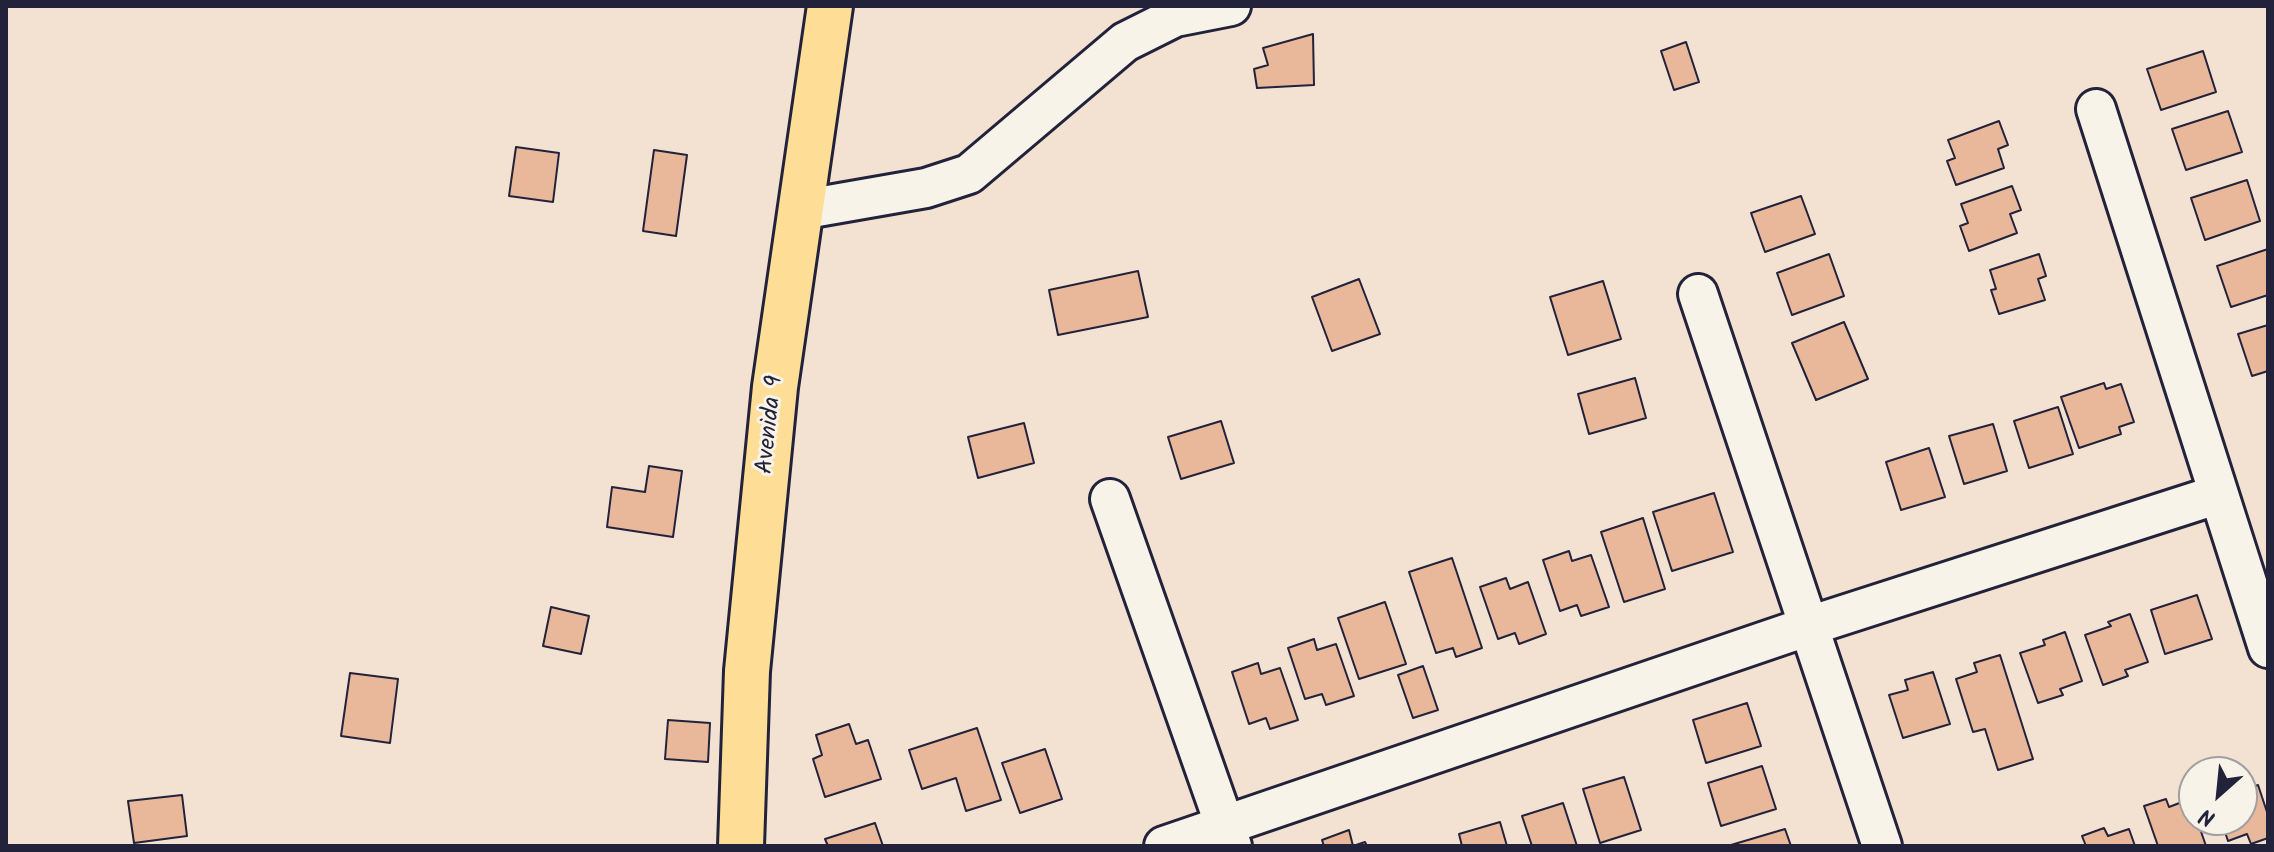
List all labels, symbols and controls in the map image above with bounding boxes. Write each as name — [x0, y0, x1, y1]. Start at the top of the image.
street label: Avenida 9 — [753, 374, 791, 476]
north arrow — [2178, 756, 2258, 836]
text: N — [2194, 797, 2222, 835]

